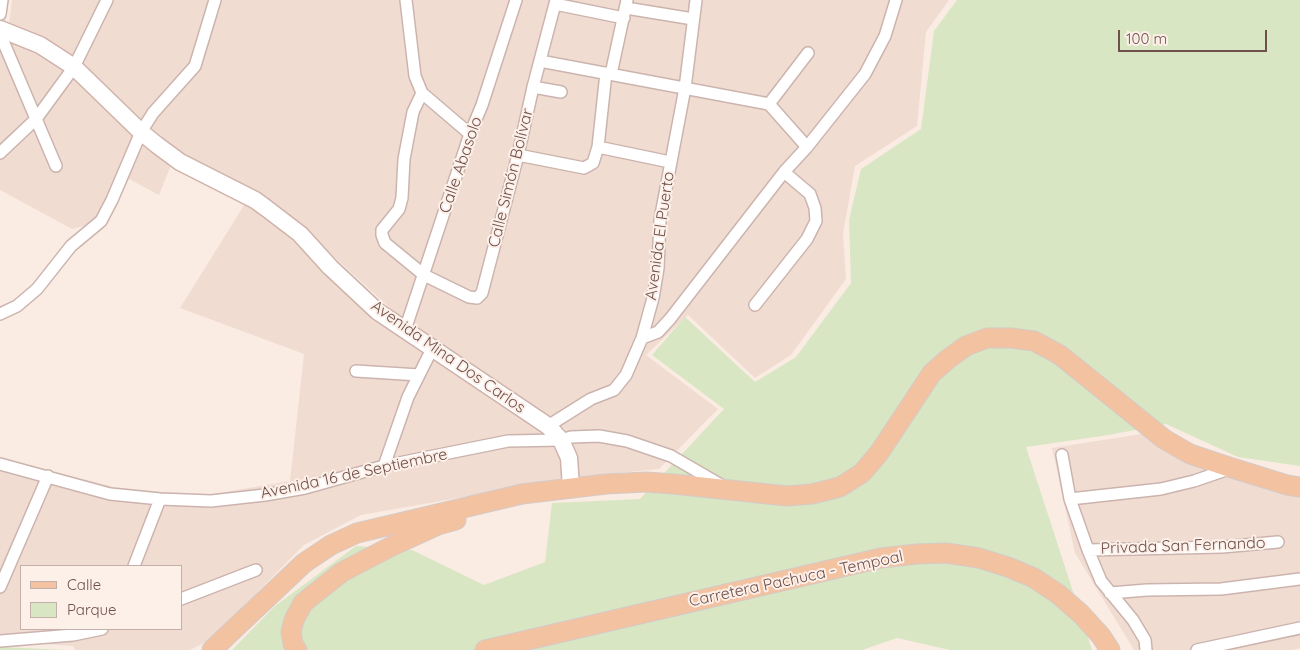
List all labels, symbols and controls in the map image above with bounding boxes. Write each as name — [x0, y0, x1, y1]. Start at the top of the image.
scale bar — [1120, 20, 1269, 52]
text: 100 m — [1126, 29, 1167, 48]
street label: Calle Simón Bolívar — [484, 107, 538, 249]
street label: Calle Abasolo — [436, 114, 486, 216]
street label: Avenida El Puerto — [641, 170, 679, 302]
street label: Avenida Mina Dos Carlos — [367, 296, 529, 418]
street label: Avenida 16 de Septiembre — [259, 445, 449, 503]
street label: Privada San Fernando — [1100, 534, 1266, 558]
street label: Carretera Pachuca - Tempoal — [687, 547, 905, 611]
legend — [20, 565, 182, 630]
text: Calle — [67, 575, 101, 594]
text: Parque — [67, 600, 117, 619]

